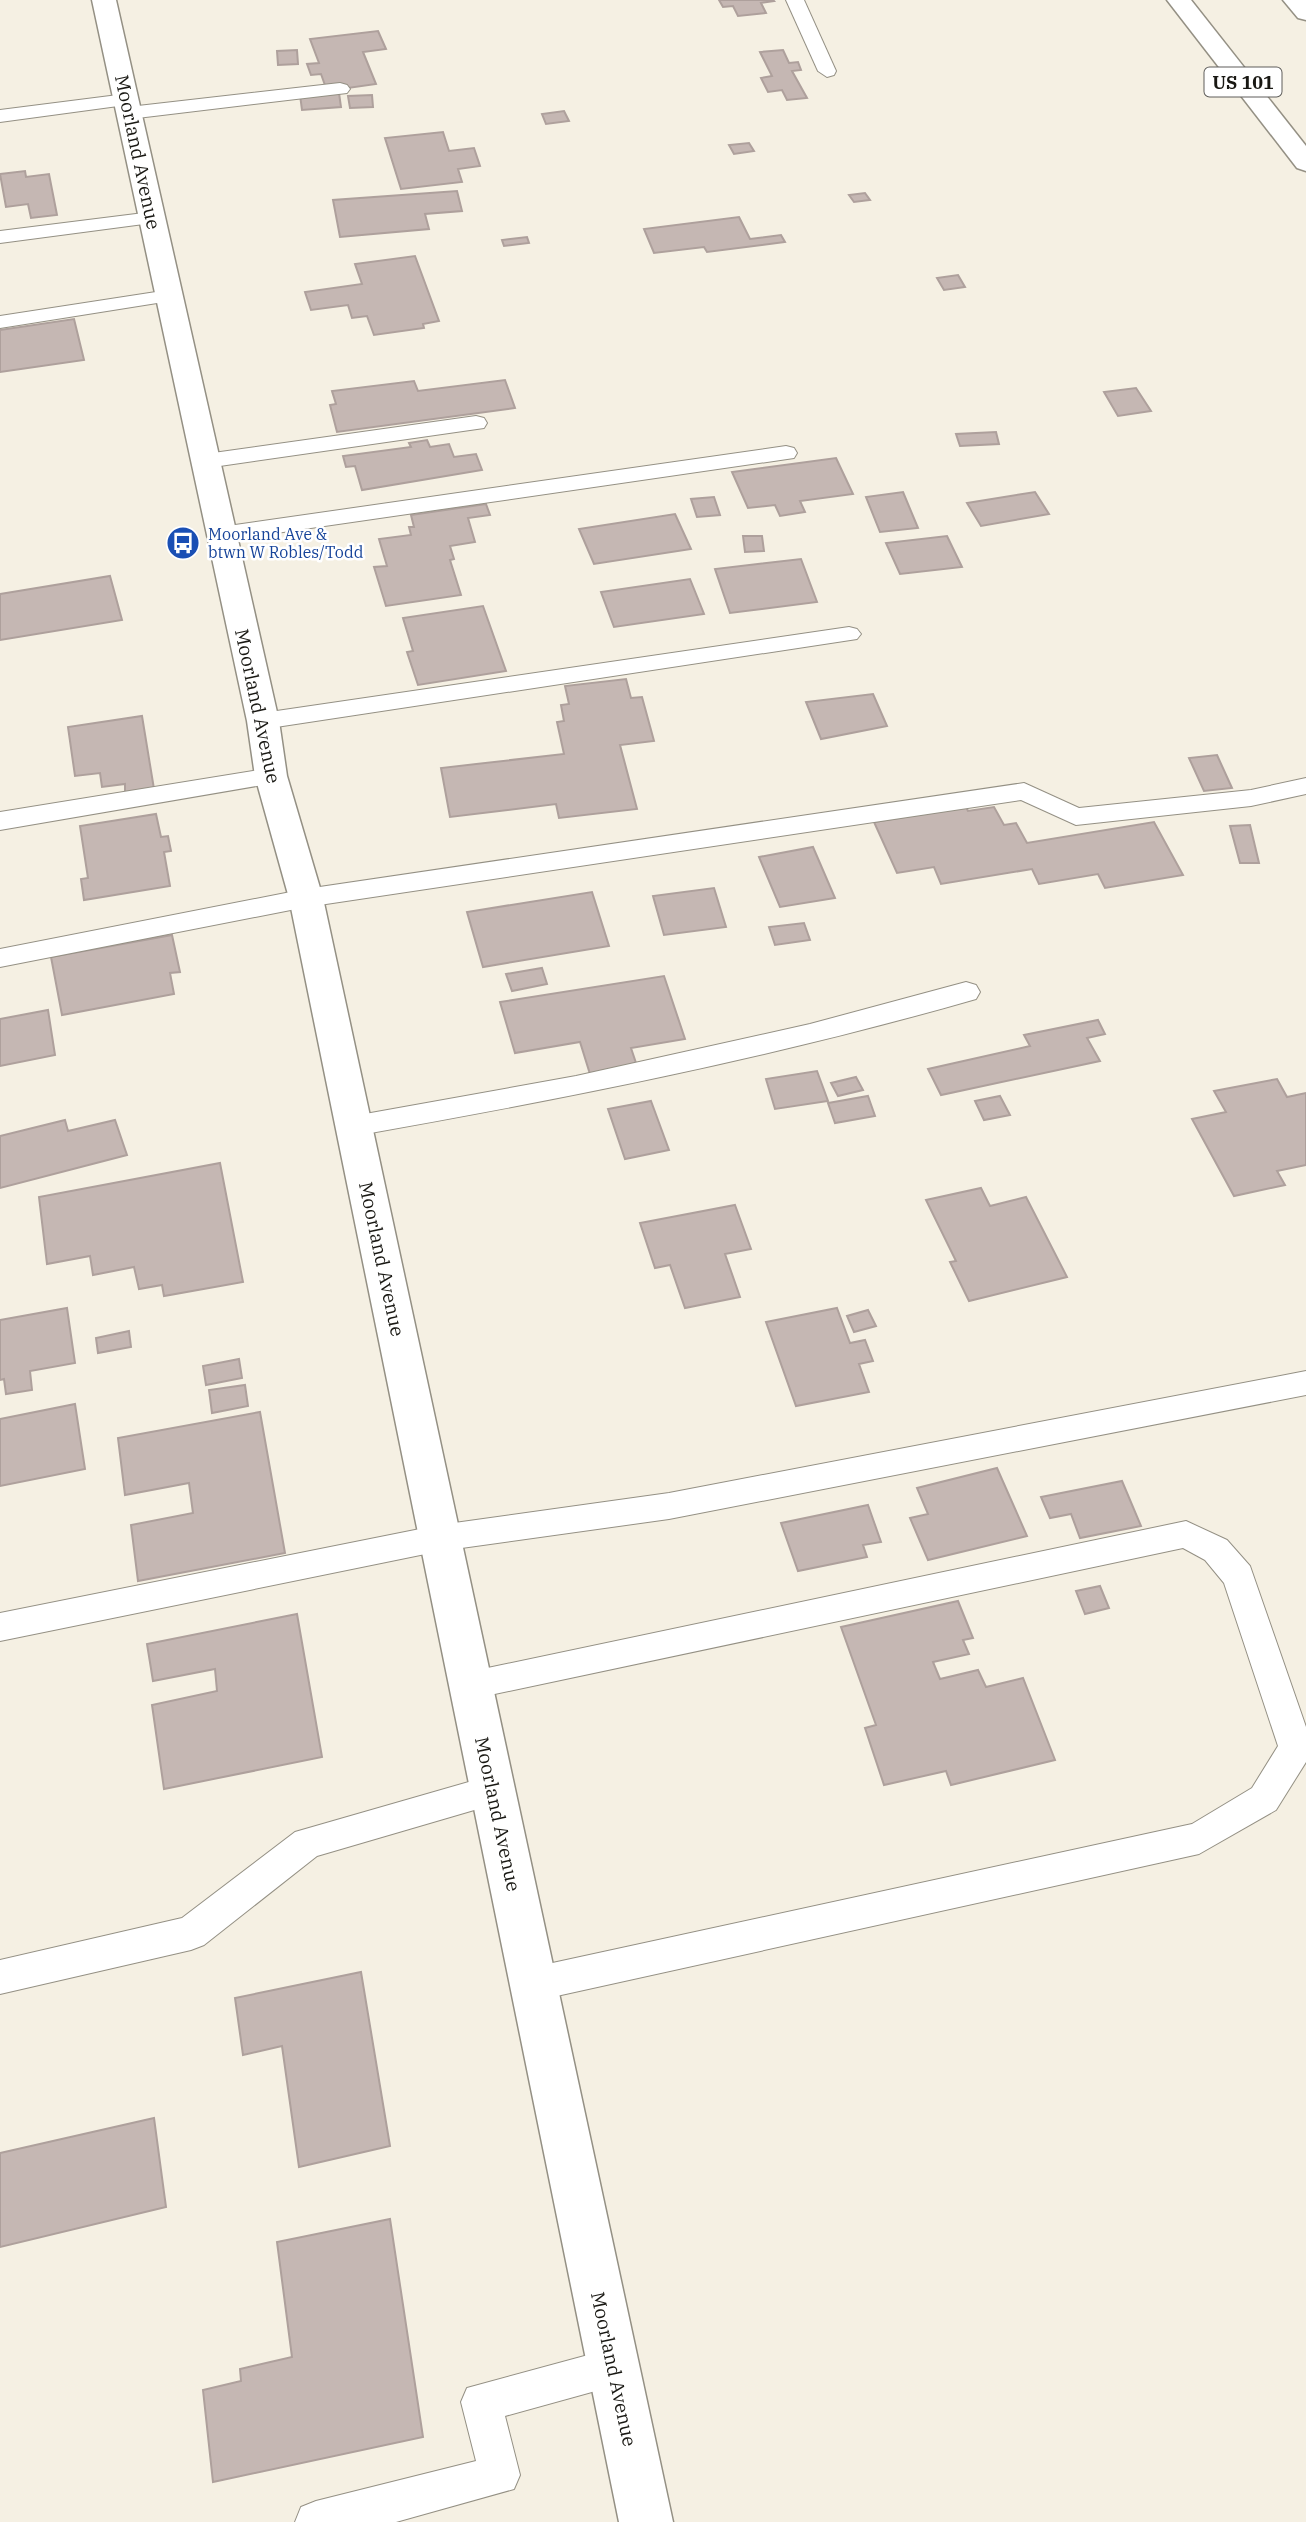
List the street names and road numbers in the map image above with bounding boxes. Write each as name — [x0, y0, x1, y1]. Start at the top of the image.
road number: US 101 — [1204, 68, 1282, 96]
street label: Moorland Avenue — [110, 72, 166, 232]
street label: Moorland Avenue — [230, 626, 286, 786]
street label: Moorland Avenue — [354, 1179, 410, 1339]
street label: Moorland Avenue — [470, 1734, 526, 1894]
street label: Moorland Avenue — [586, 2289, 642, 2449]

